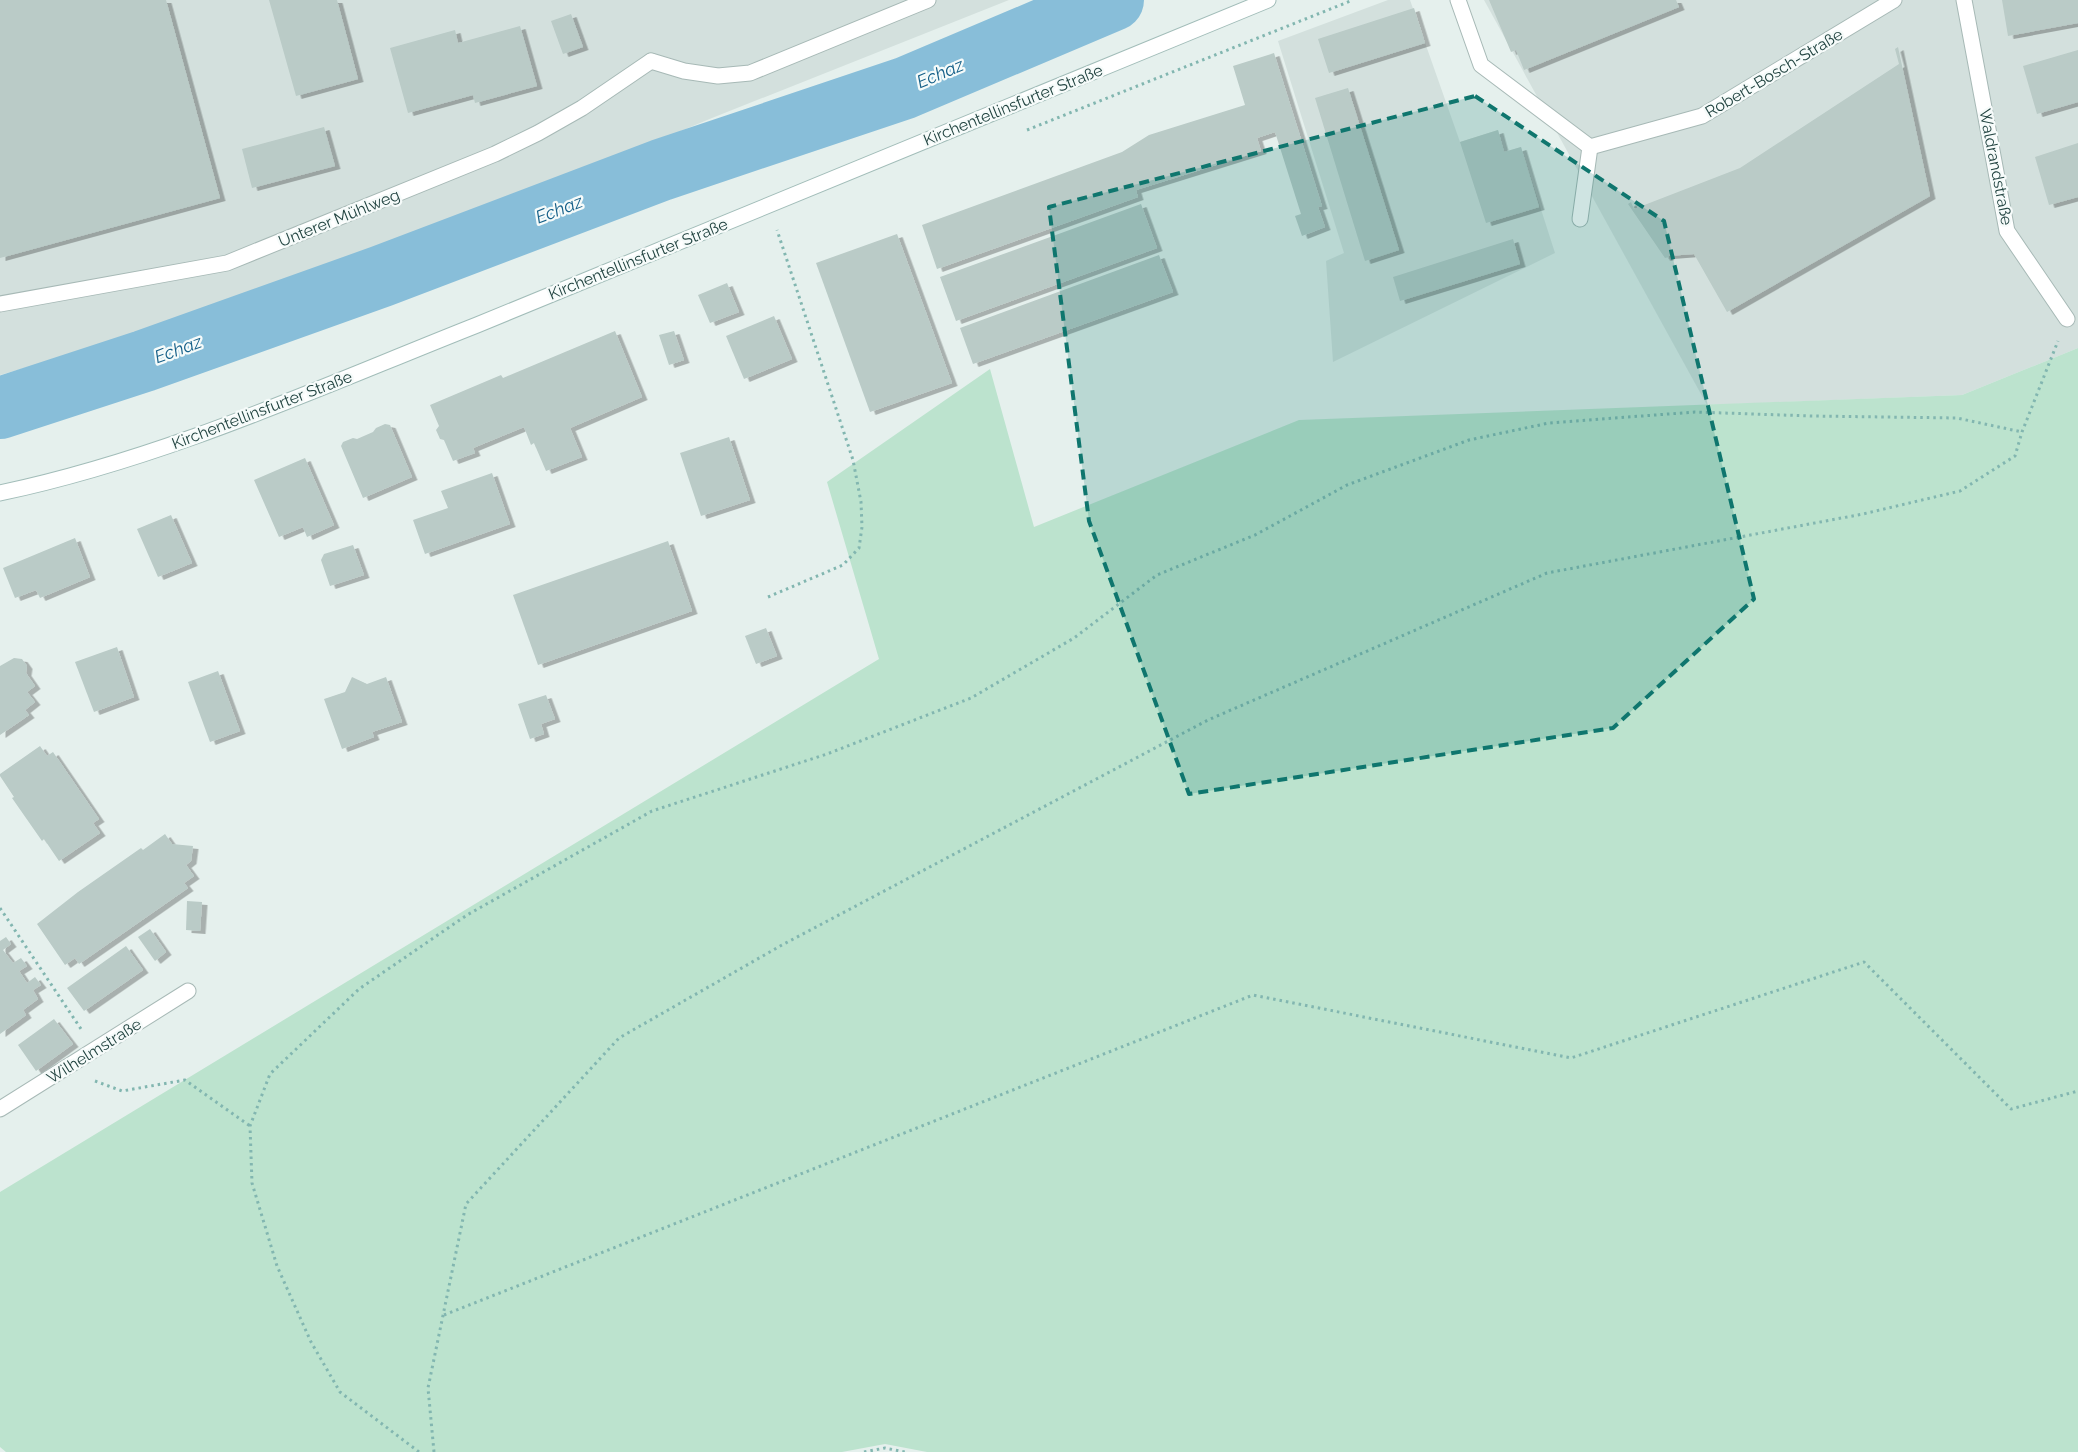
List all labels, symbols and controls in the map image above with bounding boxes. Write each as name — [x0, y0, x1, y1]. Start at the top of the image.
street label: Robert-Bosch-Straße — [1702, 24, 1846, 122]
water label: Echaz — [913, 54, 967, 92]
street label: Kirchentellinsfurter Straße — [921, 60, 1105, 150]
street label: Waldrandstraße — [1975, 107, 2017, 227]
street label: Unterer Mühlweg — [276, 185, 402, 251]
water label: Echaz — [532, 190, 586, 228]
street label: Kirchentellinsfurter Straße — [546, 214, 730, 304]
water label: Echaz — [151, 331, 205, 367]
street label: Kirchentellinsfurter Straße — [169, 367, 355, 453]
street label: Wilhelmstraße — [43, 1014, 145, 1088]

